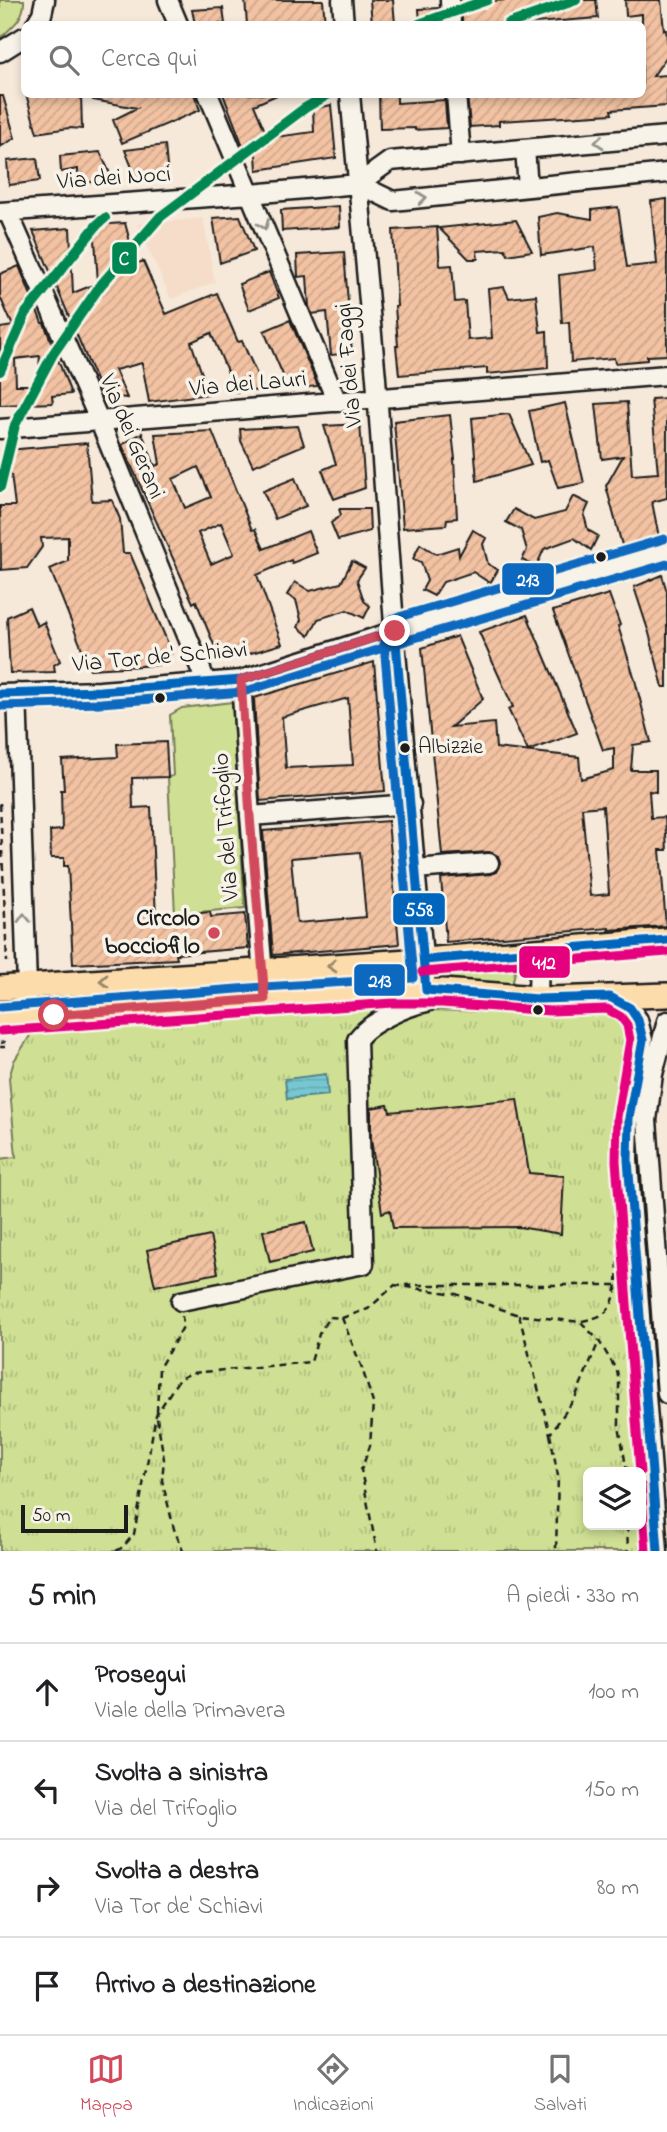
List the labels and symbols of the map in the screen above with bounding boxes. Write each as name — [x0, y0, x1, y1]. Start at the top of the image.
one-way arrow — [593, 134, 604, 149]
street label: Via dei Noci — [55, 158, 172, 201]
one-way arrow — [417, 191, 428, 206]
one-way arrow — [256, 218, 270, 230]
line badge: C — [111, 241, 138, 275]
text: C — [119, 247, 130, 274]
street label: Via dei Faggi — [327, 301, 373, 430]
street label: Via dei Lauri — [187, 362, 308, 408]
street label: Via dei Gerani — [89, 368, 173, 505]
unlabelled marker — [594, 550, 608, 564]
line badge: 213 — [501, 562, 555, 596]
text: 213 — [515, 568, 540, 595]
route end — [379, 615, 410, 646]
street label: Via Tor de' Schiavi — [70, 633, 249, 683]
unlabelled marker — [153, 691, 167, 705]
place label: Albizzie — [418, 732, 483, 764]
marker: Albizzie — [398, 741, 412, 755]
street label: Via del Trifoglio — [204, 752, 250, 903]
line badge: 558 — [392, 892, 446, 926]
text: 558 — [405, 898, 433, 925]
place label: Circolo bocciofilo — [105, 902, 200, 965]
one-way arrow — [17, 912, 32, 923]
marker: Circolo bocciofilo — [206, 925, 222, 941]
line badge: 412 — [518, 945, 571, 979]
text: 412 — [532, 951, 556, 978]
one-way arrow — [326, 958, 337, 973]
line badge: 213 — [353, 963, 406, 997]
text: 213 — [367, 969, 392, 996]
one-way arrow — [99, 973, 110, 988]
route start — [38, 999, 69, 1030]
unlabelled marker — [531, 1003, 545, 1017]
scale bar — [21, 1502, 128, 1534]

